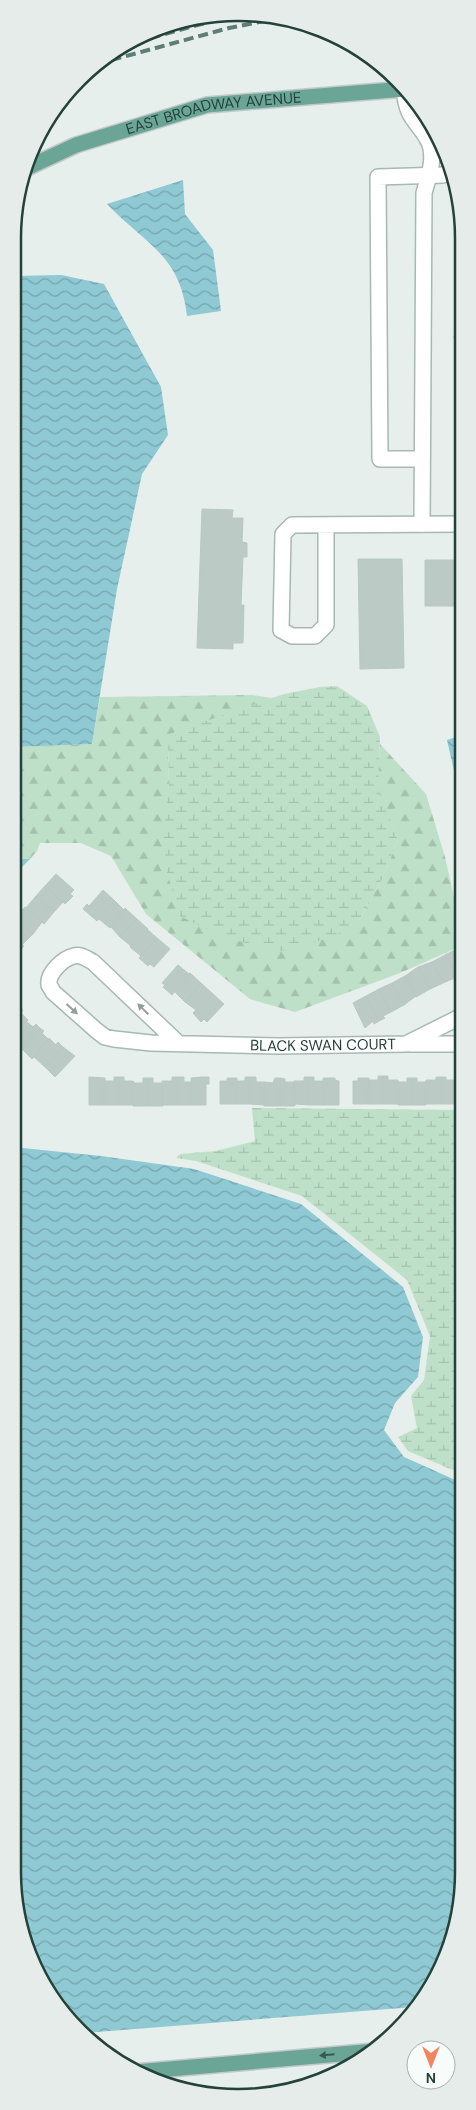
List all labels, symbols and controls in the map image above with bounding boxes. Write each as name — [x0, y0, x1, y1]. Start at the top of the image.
street label: EAST BROADWAY AVENUE — [123, 87, 302, 139]
one-way arrow — [65, 1003, 78, 1014]
one-way arrow — [137, 1004, 149, 1016]
street label: BLACK SWAN COURT — [250, 1034, 396, 1056]
north arrow — [406, 2040, 456, 2090]
one-way arrow — [319, 2051, 335, 2059]
text: N — [426, 2069, 436, 2087]

